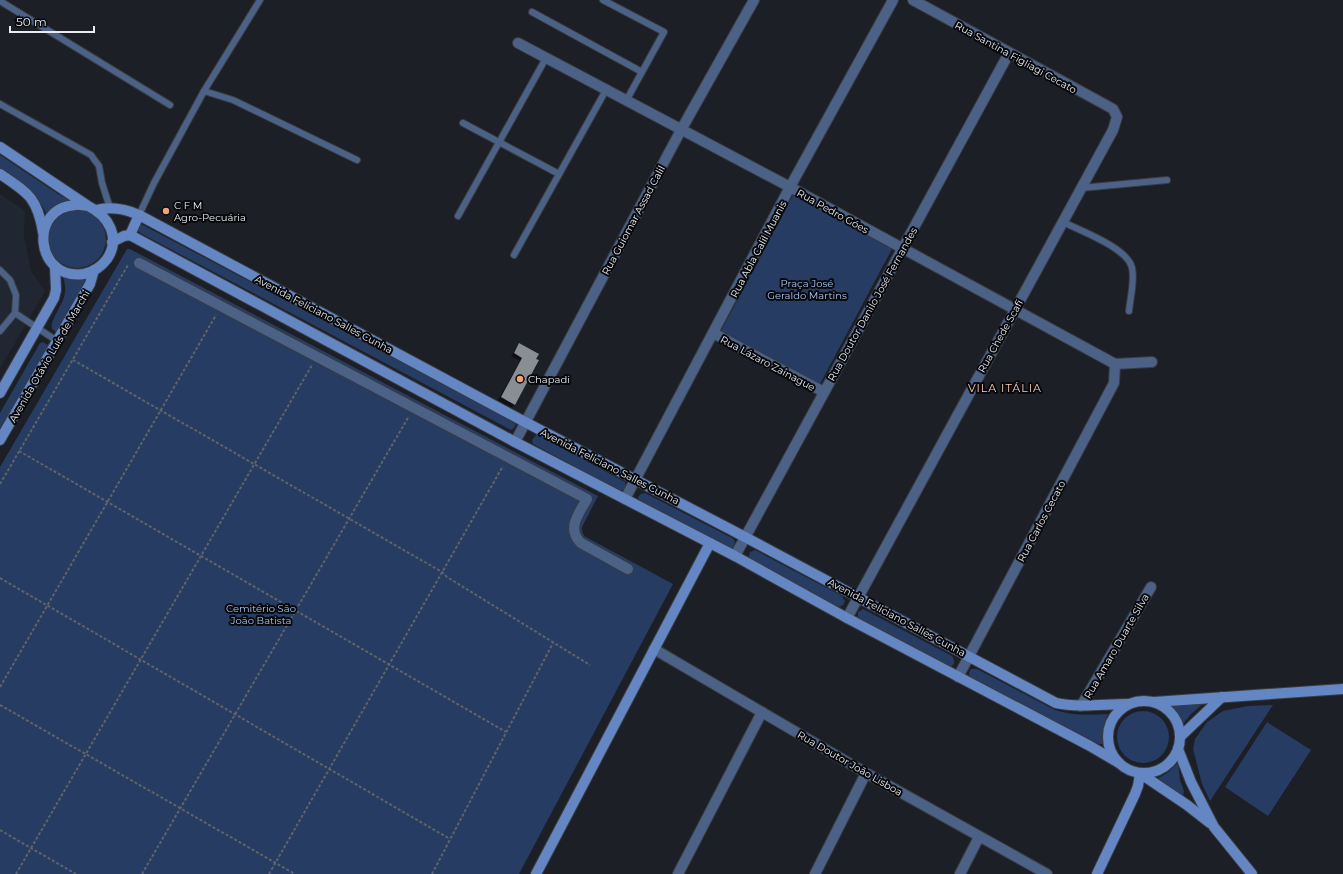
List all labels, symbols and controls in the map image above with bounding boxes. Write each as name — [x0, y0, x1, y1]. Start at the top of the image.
scale bar — [10, 8, 94, 34]
text: 50 m — [16, 14, 47, 29]
street label: Rua Santina Figliagi Cecato — [953, 18, 1079, 96]
street label: Rua Guiomar Assad Calil — [599, 163, 668, 277]
street label: Rua Pedro Góes — [795, 186, 871, 237]
place label: C F M Agro-Pecuária — [174, 199, 246, 224]
street label: Rua Abla Calil Muanis — [727, 199, 790, 300]
marker: C F M Agro-Pecuária — [161, 206, 171, 216]
street label: Rua Doutor Danilo José Fernandes — [825, 225, 920, 383]
street label: Avenida Feliciano Salles Cunha — [253, 272, 395, 356]
park label: Praça José Geraldo Martins — [767, 277, 847, 302]
street label: Avenida Otávio Luís de Marchi — [6, 288, 93, 425]
street label: Rua Chede Scafi — [975, 297, 1026, 375]
street label: Rua Lázaro Zainague — [718, 333, 817, 394]
place label: Chapadi — [528, 373, 570, 386]
marker: Chapadi — [515, 374, 525, 384]
district label: VILA ITÁLIA — [968, 381, 1042, 395]
street label: Avenida Feliciano Salles Cunha — [538, 426, 681, 507]
street label: Rua Carlos Cecato — [1014, 478, 1068, 564]
street label: Avenida Feliciano Salles Cunha — [826, 575, 968, 659]
street label: Rua Amaro Duarte Silva — [1081, 591, 1152, 701]
park label: Cemitério São João Batista — [226, 602, 296, 627]
street label: Rua Doutor João Lisboa — [795, 728, 904, 799]

